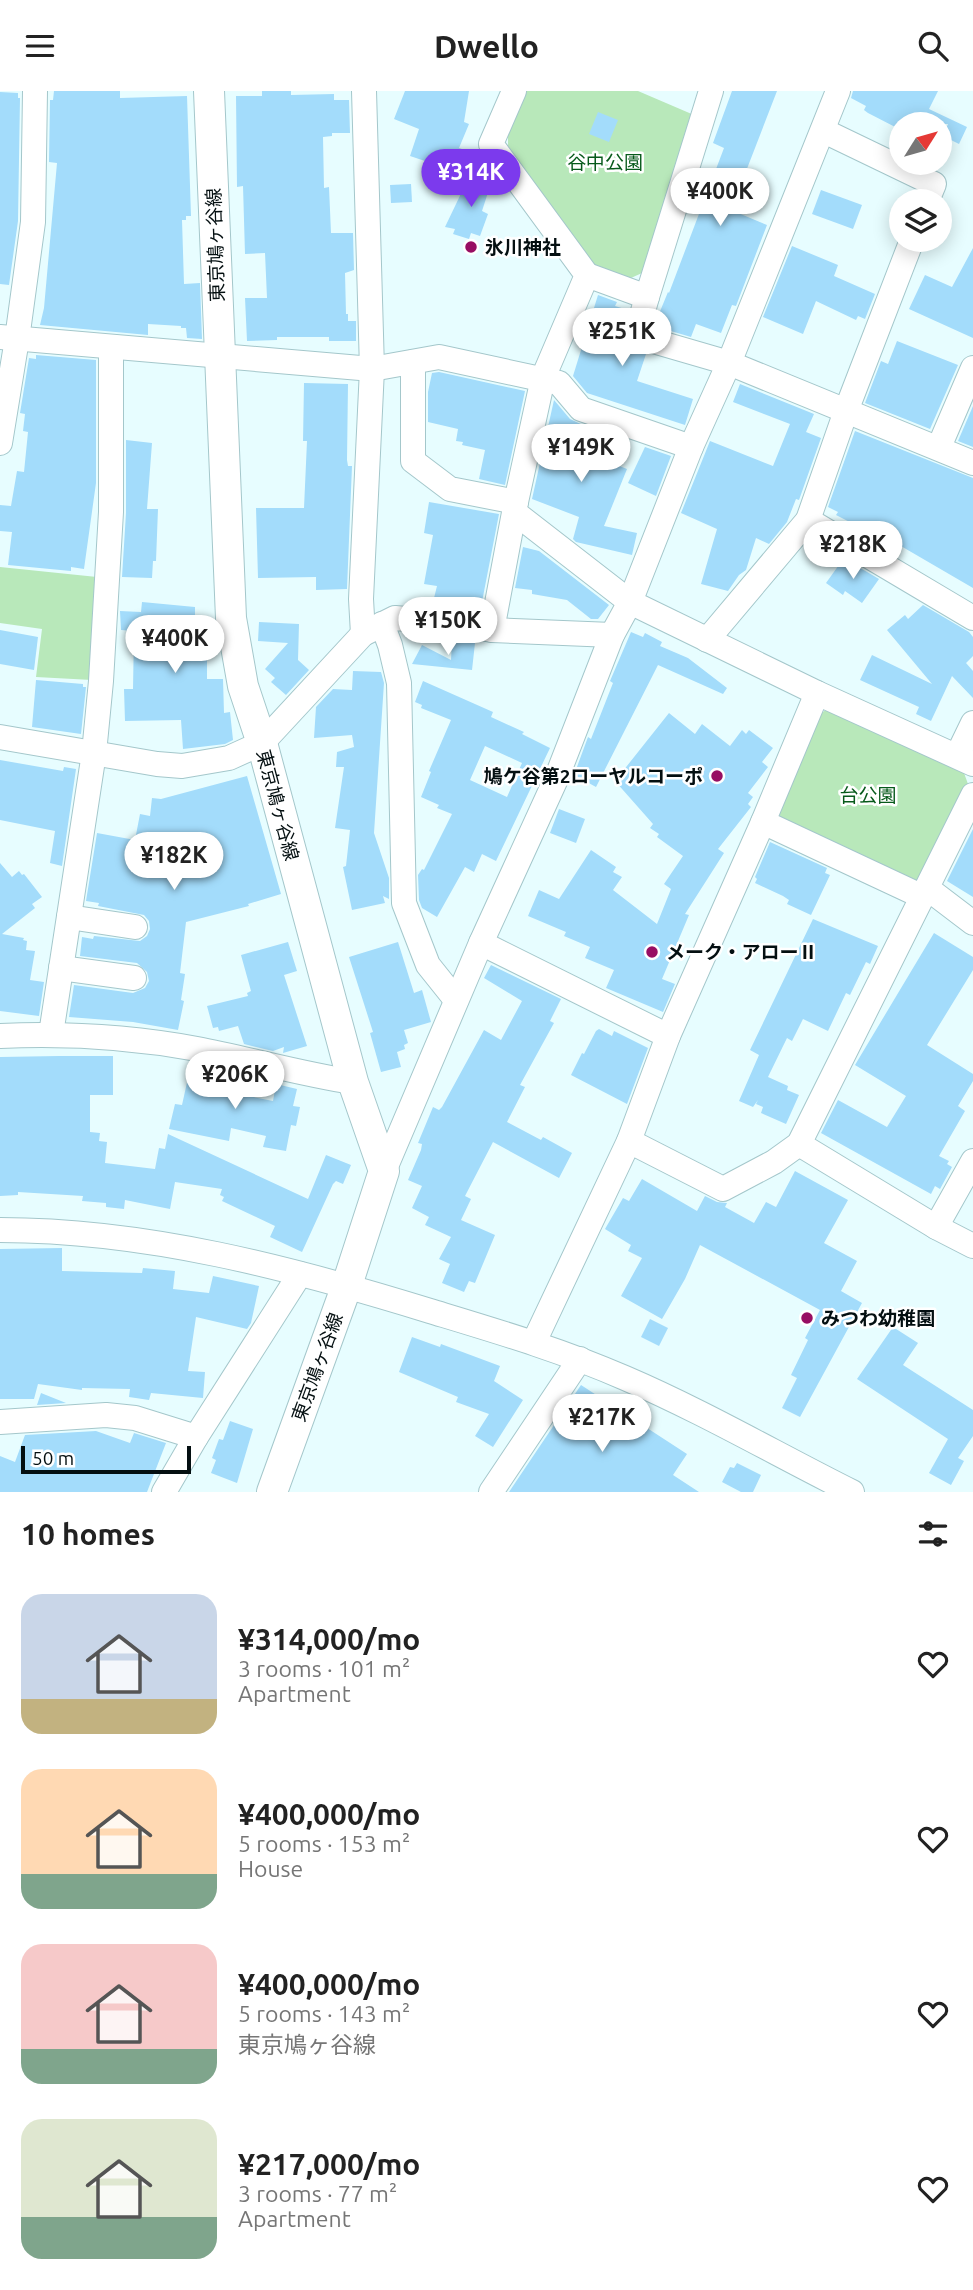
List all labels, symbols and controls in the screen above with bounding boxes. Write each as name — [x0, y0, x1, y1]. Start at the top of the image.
icon: menu — [21, 27, 59, 65]
icon: search — [914, 27, 952, 65]
text: Dwello — [434, 28, 539, 64]
north arrow — [889, 112, 952, 175]
map controls — [889, 112, 952, 252]
pin: ¥314K — [422, 149, 520, 209]
park label: 谷中公園 — [567, 151, 643, 173]
text: ¥314K — [437, 159, 505, 184]
pin: ¥400K — [671, 169, 769, 228]
text: ¥400K — [686, 178, 754, 203]
street label: 東京鳩ヶ谷線 — [202, 188, 228, 302]
button: layers — [889, 189, 952, 252]
place label: 氷川神社 — [485, 236, 561, 258]
marker: 氷川神社 — [463, 239, 479, 255]
pin: ¥251K — [573, 309, 671, 368]
text: ¥251K — [588, 318, 656, 343]
pin: ¥149K — [532, 425, 630, 484]
text: ¥149K — [547, 434, 615, 459]
pin: ¥218K — [804, 521, 902, 581]
text: ¥218K — [819, 531, 887, 556]
pin: ¥150K — [399, 597, 497, 657]
text: ¥150K — [414, 607, 482, 632]
pin: ¥400K — [126, 615, 224, 675]
text: ¥400K — [141, 625, 209, 650]
street label: 東京鳩ヶ谷線 — [253, 747, 303, 863]
place label: 鳩ケ谷第2ローヤルコーポ — [484, 765, 703, 787]
marker: 鳩ケ谷第2ローヤルコーポ — [709, 768, 725, 784]
park label: 台公園 — [839, 784, 897, 806]
pin: ¥182K — [125, 833, 223, 892]
text: ¥182K — [140, 842, 208, 867]
place label: メーク・アローⅡ — [666, 941, 818, 963]
marker: メーク・アローⅡ — [644, 944, 660, 960]
pin: ¥206K — [186, 1051, 284, 1111]
text: ¥206K — [201, 1061, 269, 1086]
place label: みつわ幼稚園 — [821, 1307, 935, 1329]
street label: 東京鳩ヶ谷線 — [287, 1310, 347, 1424]
marker: みつわ幼稚園 — [799, 1310, 815, 1326]
pin: ¥217K — [553, 1395, 651, 1454]
text: ¥217K — [568, 1404, 636, 1429]
scale bar — [21, 1443, 191, 1475]
text: 50 m — [32, 1447, 74, 1469]
icon: filters — [914, 1515, 952, 1553]
text: 10 homes — [21, 1517, 155, 1551]
icon: home — [77, 1622, 161, 1706]
text: ¥314,000/mo — [238, 1622, 420, 1656]
icon: heart — [914, 1645, 952, 1683]
text: 3 rooms · 101 m² — [238, 1656, 410, 1681]
text: Apartment — [238, 1681, 351, 1706]
icon: home — [77, 1797, 161, 1881]
text: ¥400,000/mo — [238, 1797, 420, 1831]
icon: heart — [914, 1820, 952, 1858]
text: 5 rooms · 153 m² — [238, 1831, 410, 1856]
text: House — [238, 1856, 303, 1881]
text: ¥400,000/mo — [238, 1967, 420, 2001]
icon: home — [77, 1972, 161, 2056]
icon: heart — [914, 1995, 952, 2033]
text: 5 rooms · 143 m² — [238, 2001, 410, 2026]
text: 東京鳩ヶ谷線 — [238, 2032, 376, 2057]
icon: home — [77, 2147, 161, 2231]
text: ¥217,000/mo — [238, 2147, 420, 2181]
icon: heart — [914, 2170, 952, 2208]
text: 3 rooms · 77 m² — [238, 2181, 397, 2206]
text: Apartment — [238, 2206, 351, 2231]

